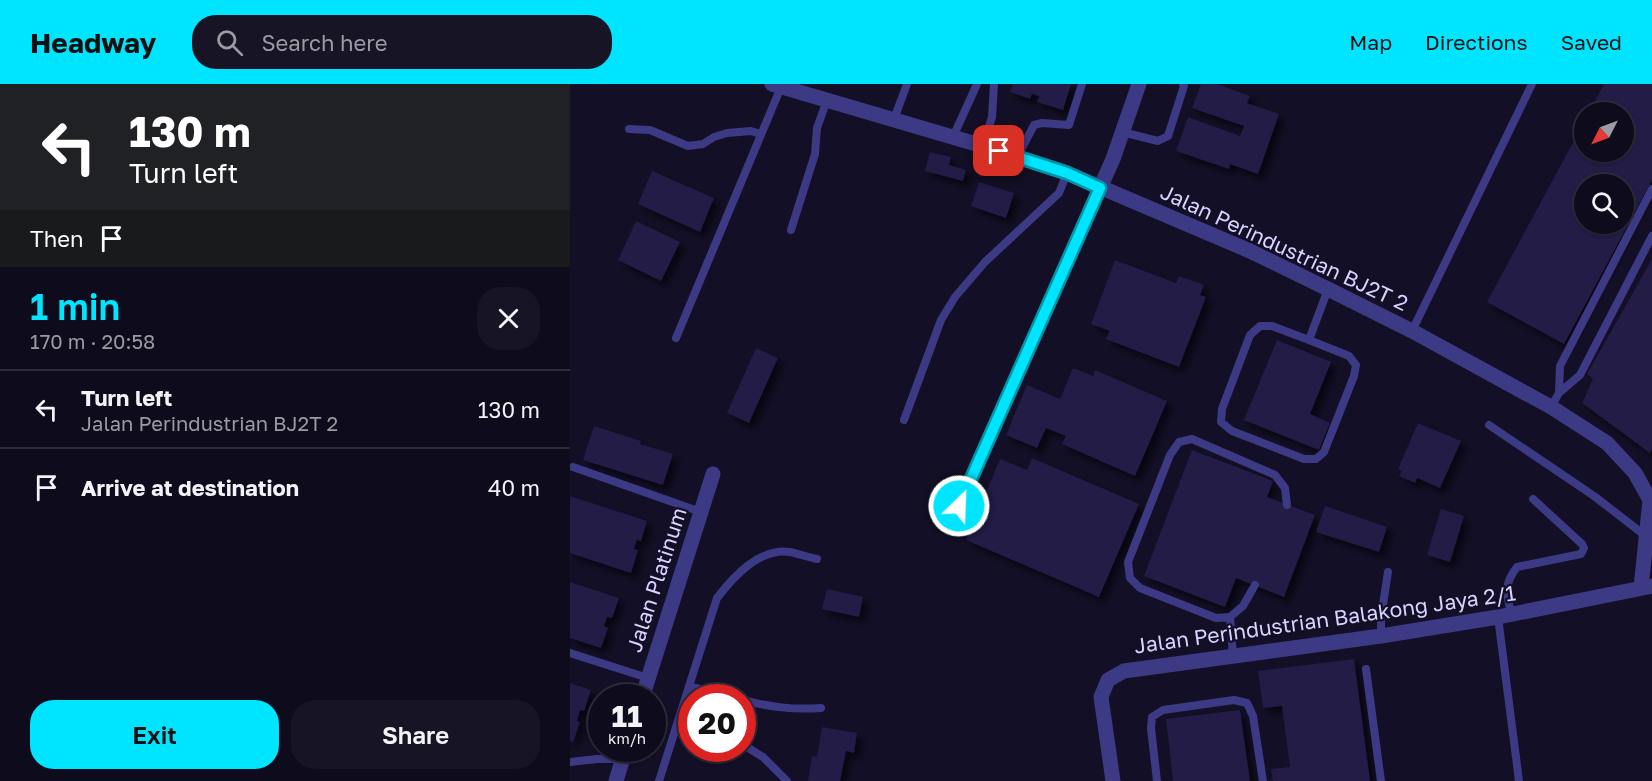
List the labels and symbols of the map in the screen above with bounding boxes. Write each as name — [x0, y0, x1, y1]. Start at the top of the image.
north arrow — [1574, 102, 1634, 162]
pin — [973, 125, 1024, 176]
street label: Jalan Perindustrian BJ2T 2 — [1157, 178, 1412, 316]
position arrow — [927, 474, 991, 538]
street label: Jalan Platinum — [620, 504, 692, 655]
street label: Jalan Perindustrian Balakong Jaya 2/1 — [1132, 579, 1517, 659]
speed limit sign: 20 — [678, 684, 756, 762]

